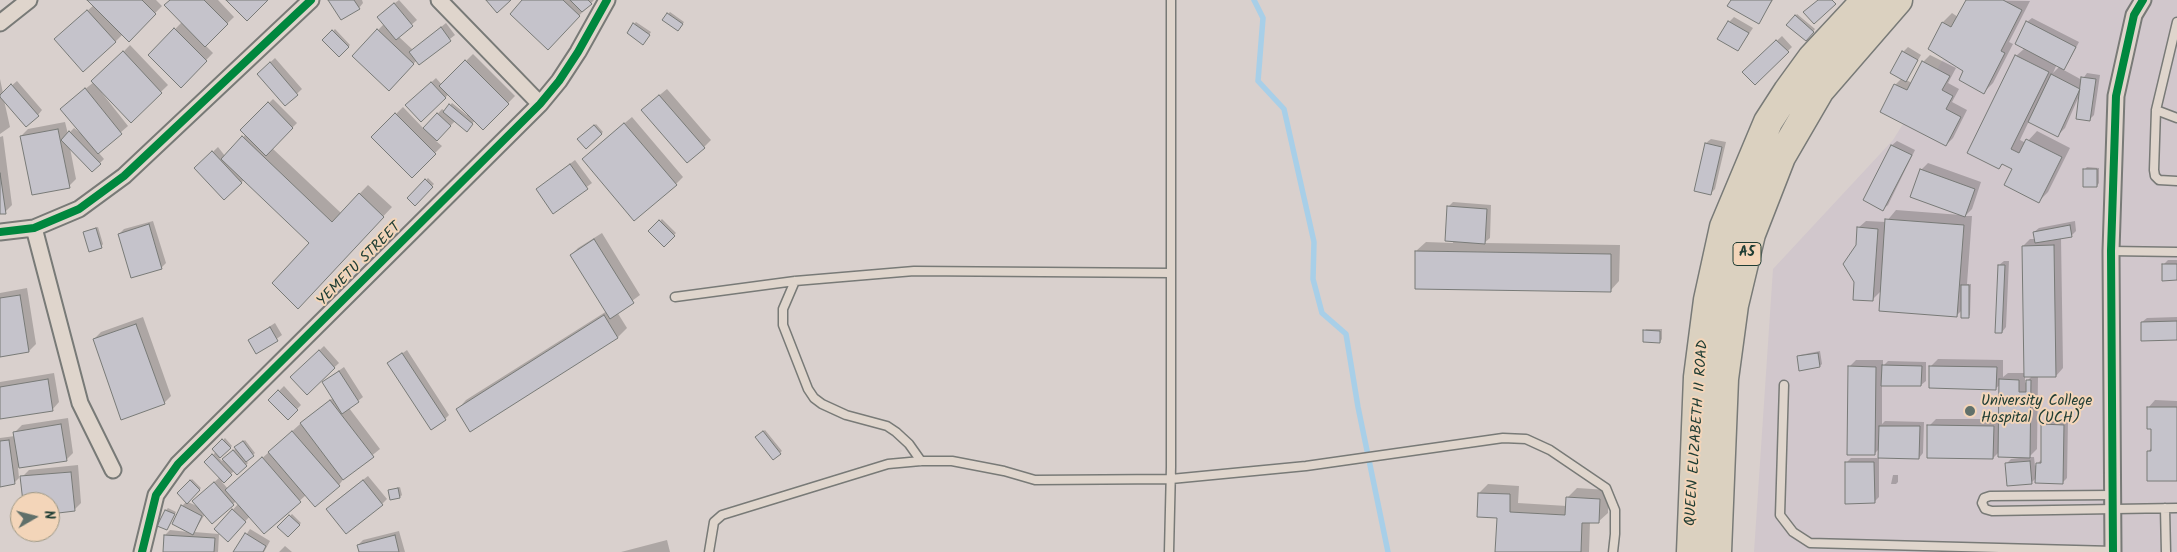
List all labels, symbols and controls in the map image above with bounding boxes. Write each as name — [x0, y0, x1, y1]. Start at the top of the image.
street label: YEMETU STREET — [314, 219, 406, 311]
road number: A5 — [1733, 242, 1761, 266]
street label: QUEEN ELIZABETH II ROAD — [1683, 339, 1713, 527]
place label: University College Hospital (UCH) — [1981, 393, 2092, 428]
marker: University College Hospital (UCH) — [1963, 404, 1977, 418]
north arrow — [10, 492, 60, 542]
text: N — [37, 509, 60, 521]

